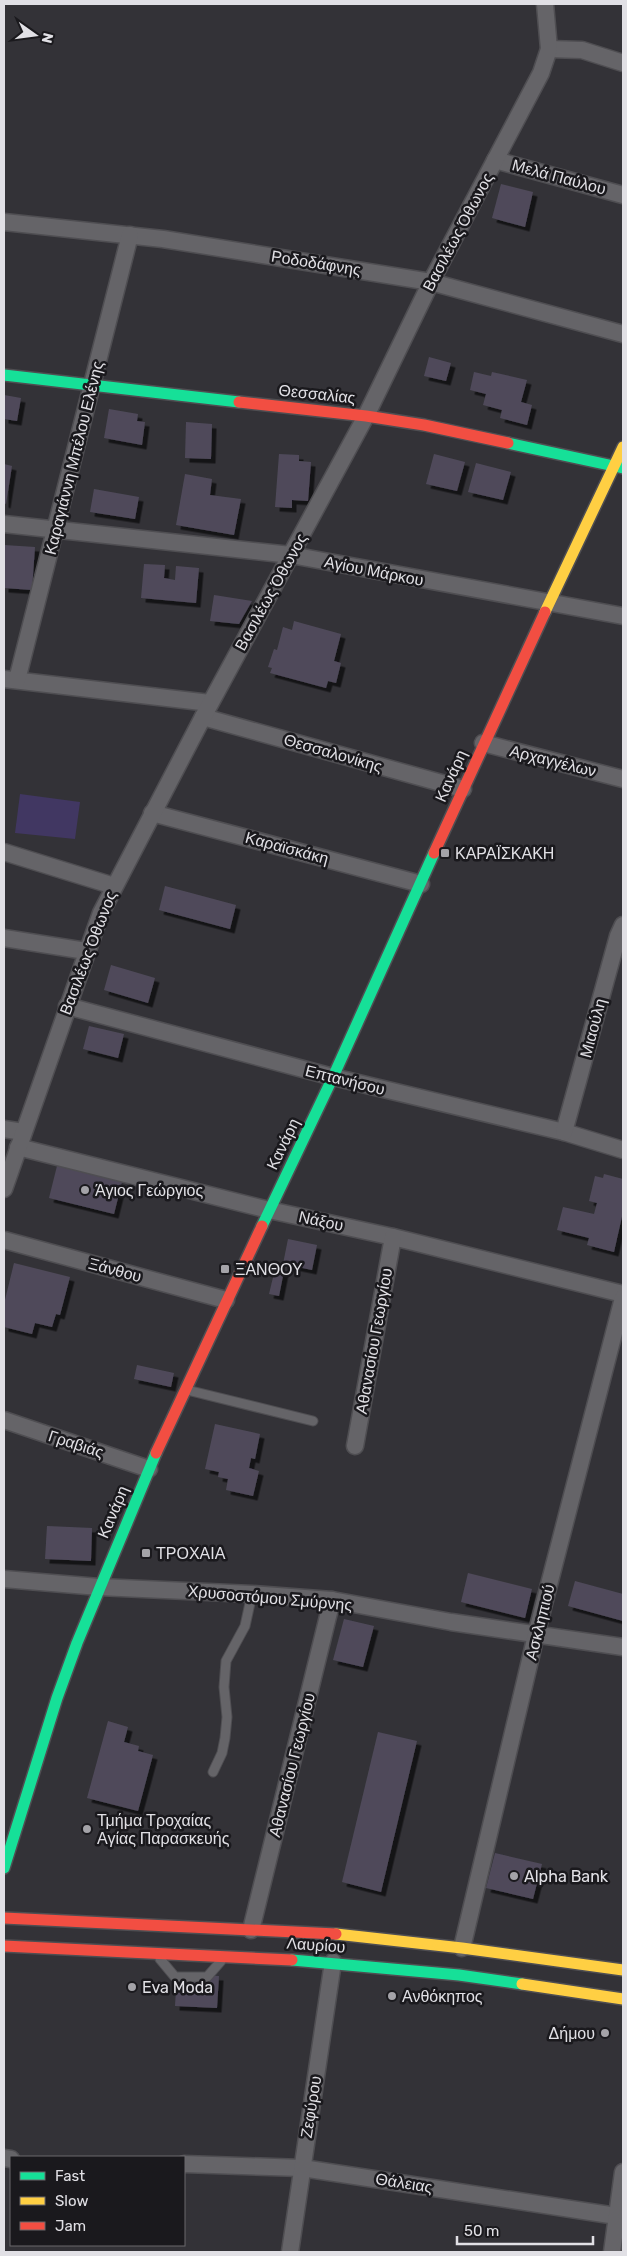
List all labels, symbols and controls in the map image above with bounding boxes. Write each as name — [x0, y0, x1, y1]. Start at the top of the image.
north arrow — [10, 10, 60, 60]
text: N — [38, 31, 57, 45]
street label: Μελά Παύλου — [510, 155, 608, 199]
street label: Βασιλέως Όθωνος — [419, 169, 497, 294]
street label: Ροδοδάφνης — [270, 247, 362, 280]
street label: Καραγιάννη Μπέλου Ελένης — [41, 359, 107, 557]
street label: Θεσσαλίας — [278, 381, 357, 408]
street label: Βασιλέως Όθωνος — [231, 530, 311, 654]
street label: Αγίου Μάρκου — [323, 552, 425, 590]
street label: Θεσσαλονίκης — [282, 730, 385, 776]
street label: Αρχαγγέλων — [508, 741, 598, 781]
street label: Κανάρη — [431, 747, 471, 805]
street label: Καραϊσκάκη — [243, 828, 331, 868]
place label: ΚΑΡΑΪΣΚΑΚΗ — [455, 844, 554, 863]
marker: ΚΑΡΑΪΣΚΑΚΗ — [439, 847, 451, 859]
street label: Βασιλέως Όθωνος — [56, 888, 120, 1018]
street label: Μιαούλη — [576, 996, 610, 1060]
street label: Επτανήσου — [303, 1061, 387, 1099]
street label: Κανάρη — [262, 1115, 304, 1173]
place label: Άγιος Γεώργιος — [95, 1181, 203, 1200]
marker: Άγιος Γεώργιος — [79, 1184, 91, 1196]
street label: Νάξου — [297, 1207, 345, 1235]
street label: Ξάνθου — [86, 1254, 144, 1286]
place label: ΞΑΝΘΟΥ — [235, 1260, 303, 1279]
marker: ΞΑΝΘΟΥ — [219, 1263, 231, 1275]
street label: Αθανασίου Γεωργίου — [352, 1267, 396, 1415]
street label: Γραβιάς — [46, 1426, 106, 1462]
street label: Κανάρη — [94, 1483, 132, 1541]
place label: ΤΡΟΧΑΙΑ — [156, 1544, 226, 1563]
marker: ΤΡΟΧΑΙΑ — [140, 1547, 152, 1559]
street label: Χρυσοστόμου Σμύρνης — [187, 1581, 353, 1615]
street label: Ασκληπιού — [521, 1582, 559, 1662]
street label: Αθανασίου Γεωργίου — [265, 1691, 319, 1839]
place label: Τμήμα Τροχαίας Αγίας Παρασκευής — [97, 1811, 230, 1848]
marker: Τμήμα Τροχαίας Αγίας Παρασκευής — [81, 1823, 93, 1835]
place label: Alpha Bank — [524, 1867, 609, 1886]
marker: Alpha Bank — [508, 1870, 520, 1882]
street label: Λαυρίου — [286, 1933, 346, 1957]
place label: Eva Moda — [142, 1978, 213, 1997]
marker: Eva Moda — [126, 1981, 138, 1993]
place label: Ανθόκηπος — [402, 1987, 483, 2006]
marker: Ανθόκηπος — [386, 1990, 398, 2002]
place label: Δήμου — [549, 2024, 595, 2043]
marker: Δήμου — [599, 2027, 611, 2039]
street label: Ζεφύρου — [297, 2075, 325, 2139]
legend — [10, 2156, 185, 2246]
text: Fast — [55, 2167, 85, 2185]
street label: Θάλειας — [374, 2169, 434, 2197]
text: Slow — [55, 2192, 88, 2210]
scale bar — [457, 2214, 593, 2246]
text: Jam — [55, 2217, 86, 2235]
text: 50 m — [464, 2222, 499, 2240]

